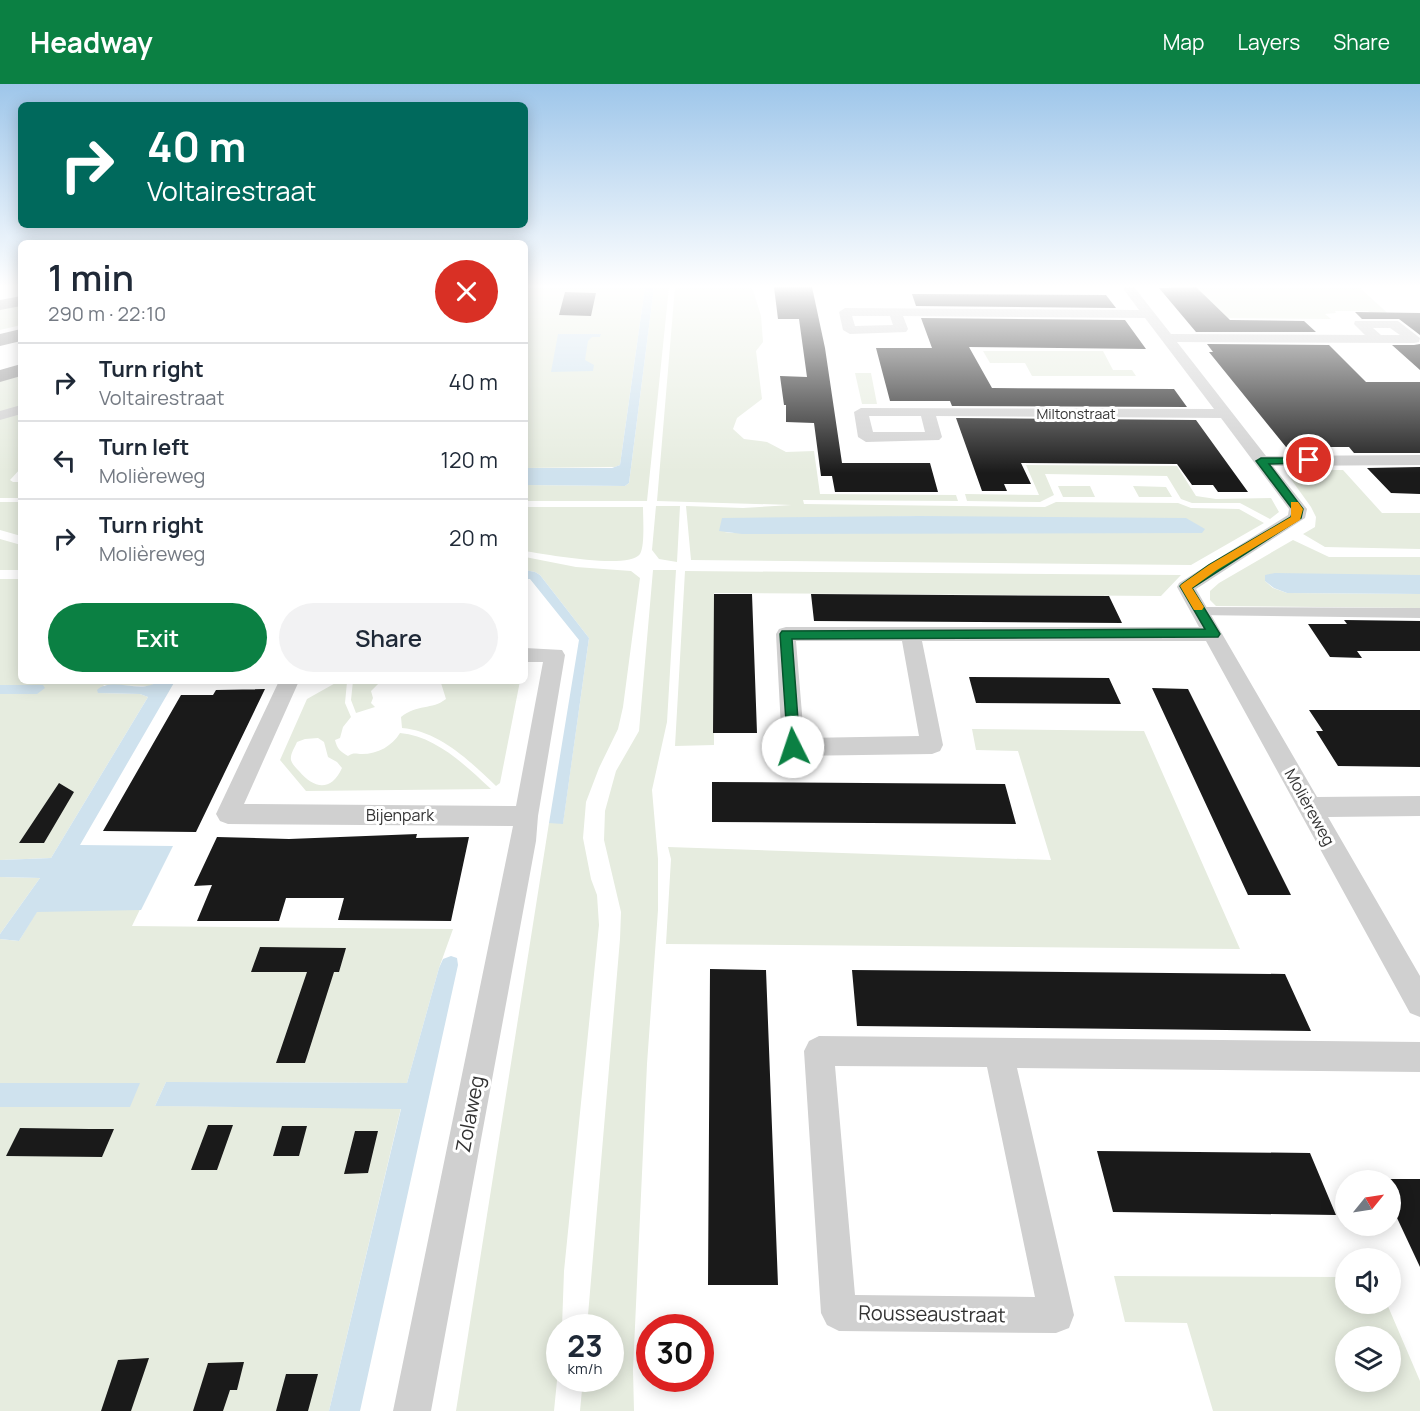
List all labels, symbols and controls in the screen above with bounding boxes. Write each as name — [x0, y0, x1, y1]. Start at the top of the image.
text: Headway — [30, 23, 153, 61]
text: Map — [1163, 28, 1204, 56]
text: Layers — [1237, 28, 1300, 56]
text: Share — [1333, 28, 1390, 56]
text: 40 m — [147, 117, 246, 175]
icon: right — [48, 126, 126, 204]
text: Voltairestraat — [147, 172, 316, 209]
text: 1 min — [48, 253, 134, 302]
button: close — [435, 260, 498, 323]
text: 290 m · 22:10 — [48, 300, 166, 327]
text: Turn right — [99, 354, 204, 384]
icon: right — [48, 366, 81, 399]
text: 40 m — [449, 367, 498, 397]
text: Voltairestraat — [99, 384, 224, 411]
street label: Miltonstraat — [1036, 404, 1116, 423]
text: Turn left — [99, 432, 189, 462]
pin — [1283, 434, 1334, 485]
icon: arrive — [1292, 443, 1325, 476]
icon: left — [48, 444, 81, 477]
text: 120 m — [440, 445, 498, 475]
text: Molièreweg — [99, 462, 205, 489]
text: Turn right — [99, 510, 204, 540]
icon: right — [48, 522, 81, 555]
text: 20 m — [449, 523, 498, 553]
text: Molièreweg — [99, 540, 205, 567]
button: Exit — [48, 603, 267, 672]
button: Share — [279, 603, 498, 672]
position arrow — [761, 715, 825, 779]
street label: Molièreweg — [1280, 764, 1340, 850]
street label: Bijenpark — [366, 804, 435, 826]
street label: Zolaweg — [449, 1073, 490, 1155]
north arrow — [1335, 1170, 1401, 1236]
map controls — [1335, 1170, 1401, 1392]
button: sound — [1335, 1248, 1401, 1314]
street label: Rousseaustraat — [858, 1299, 1006, 1328]
speed limit sign: 30 — [636, 1314, 714, 1392]
text: 23 — [567, 1325, 603, 1366]
button: layers — [1335, 1326, 1401, 1392]
text: km/h — [568, 1358, 602, 1379]

